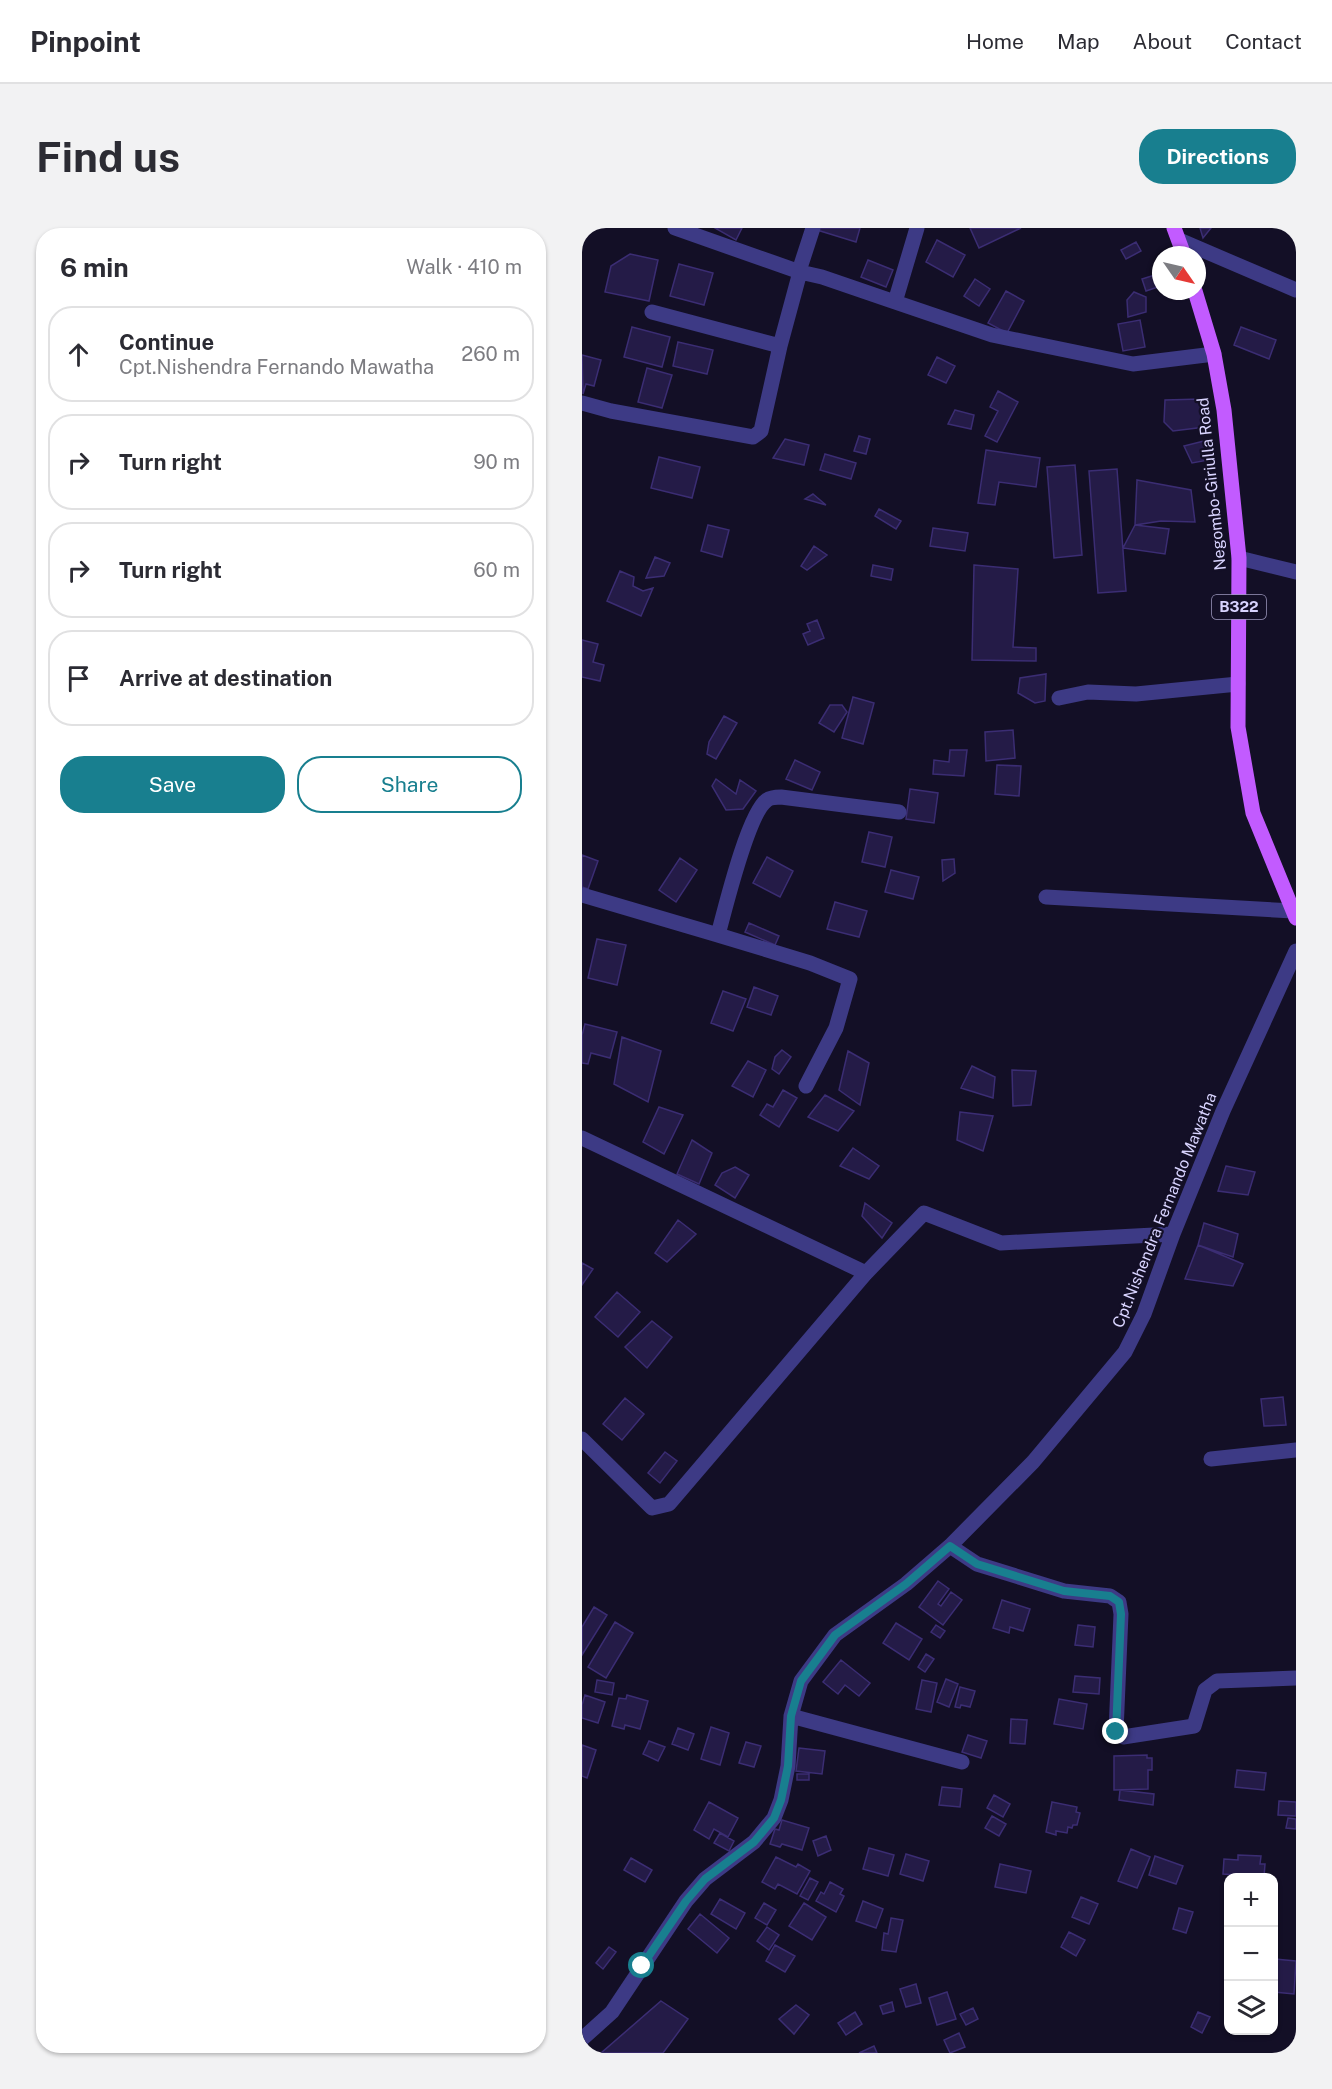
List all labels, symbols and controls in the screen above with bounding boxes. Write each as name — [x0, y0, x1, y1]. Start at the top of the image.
text: Pinpoint — [30, 25, 141, 58]
text: Home — [966, 29, 1024, 54]
text: Map — [1057, 29, 1100, 54]
text: About — [1133, 29, 1192, 54]
text: Contact — [1225, 29, 1302, 54]
button: Directions — [1139, 129, 1296, 184]
text: Find us — [36, 132, 180, 181]
north arrow — [1152, 246, 1206, 300]
text: 6 min — [60, 252, 129, 283]
text: Walk · 410 m — [406, 255, 522, 279]
text: Continue — [119, 329, 214, 355]
icon: ahead — [62, 338, 95, 371]
text: 260 m — [461, 342, 520, 366]
text: Cpt.Nishendra Fernando Mawatha — [119, 355, 434, 379]
street label: Negombo-Giriulla Road — [1193, 397, 1230, 571]
icon: right — [62, 446, 95, 479]
text: Turn right — [119, 449, 222, 475]
text: 90 m — [473, 450, 520, 474]
icon: right — [62, 554, 95, 587]
text: Turn right — [119, 557, 222, 583]
text: 60 m — [473, 558, 520, 582]
road number: B322 — [1212, 595, 1266, 619]
icon: arrive — [62, 662, 95, 695]
text: Arrive at destination — [119, 665, 332, 691]
button: Save — [60, 756, 285, 813]
button: Share — [297, 756, 522, 813]
street label: Cpt.Nishendra Fernando Mawatha — [1108, 1090, 1220, 1331]
route end — [1102, 1718, 1128, 1744]
map controls — [1224, 1873, 1278, 2035]
button: + — [1224, 1873, 1278, 1927]
button: − — [1224, 1927, 1278, 1981]
route start — [628, 1952, 654, 1978]
button: layers — [1224, 1981, 1278, 2035]

